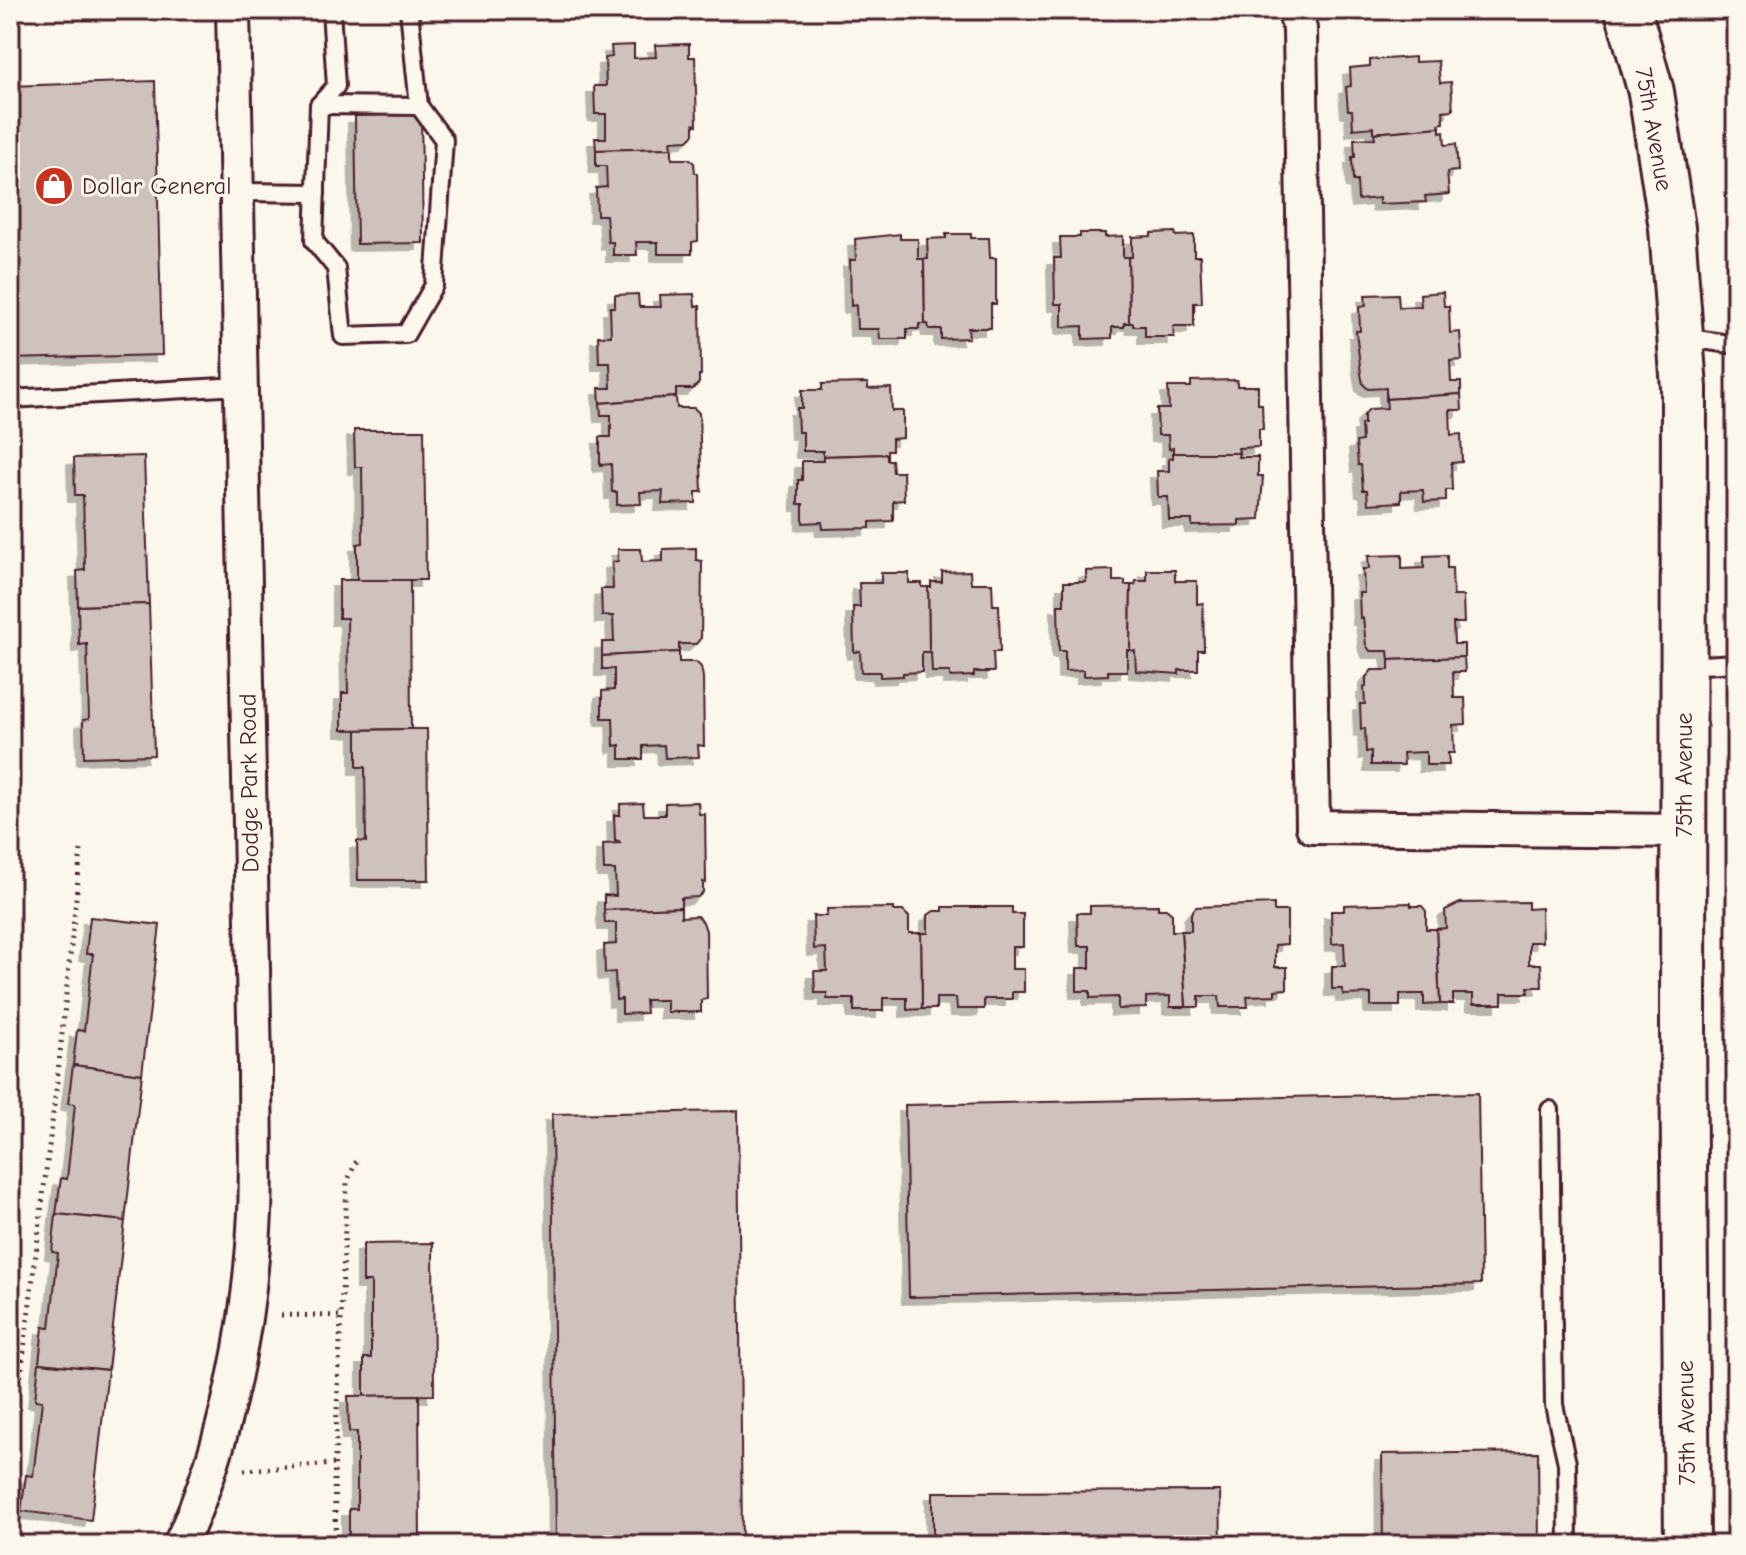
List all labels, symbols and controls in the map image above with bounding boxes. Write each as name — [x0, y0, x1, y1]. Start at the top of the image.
street label: 75th Avenue — [1629, 65, 1679, 193]
shop icon: Dollar General — [33, 165, 75, 207]
place label: Dollar General — [82, 172, 231, 200]
street label: Dodge Park Road — [233, 693, 265, 873]
street label: 75th Avenue — [1670, 712, 1698, 838]
street label: 75th Avenue — [1671, 1360, 1701, 1486]

